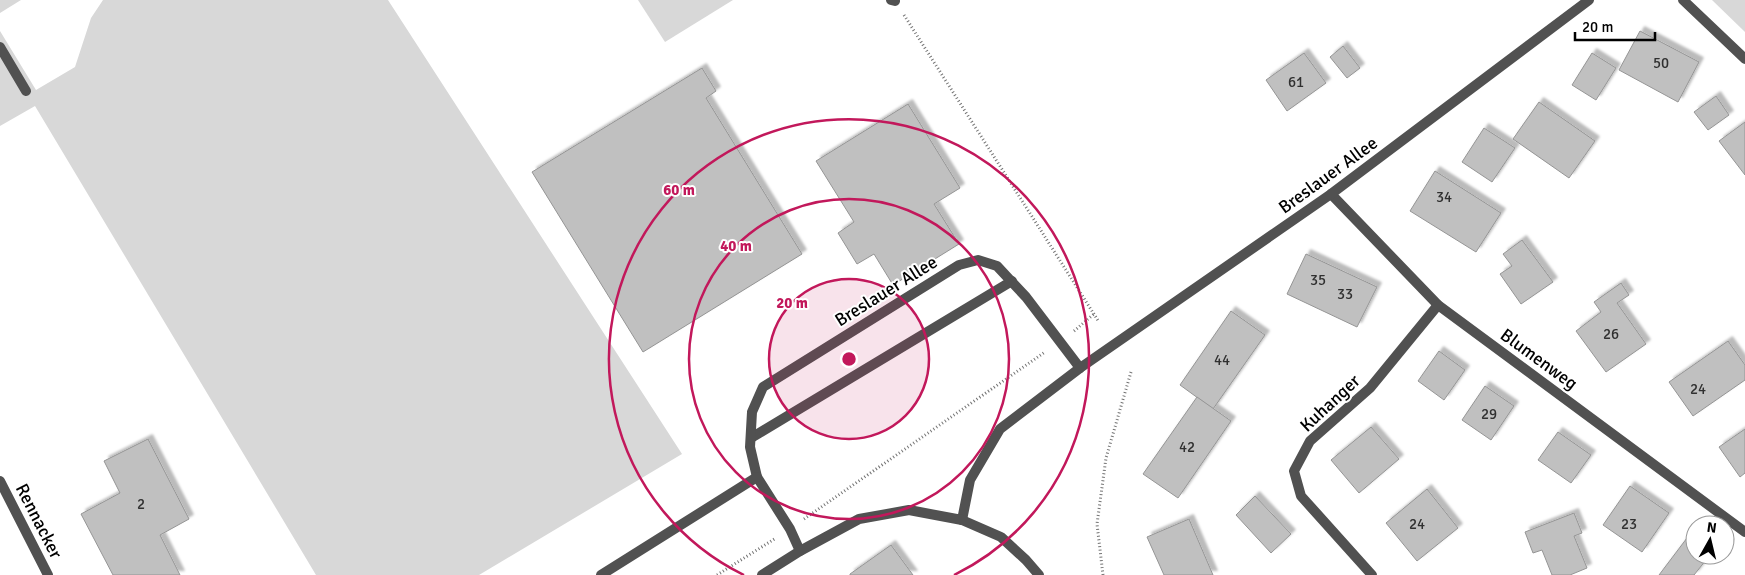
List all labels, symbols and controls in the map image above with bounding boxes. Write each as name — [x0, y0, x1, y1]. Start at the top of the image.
scale bar — [1575, 10, 1655, 42]
text: 20 m — [1582, 18, 1613, 36]
house number: 50 — [1653, 54, 1669, 72]
house number: 61 — [1288, 73, 1304, 91]
street label: Breslauer Allee — [1274, 132, 1382, 218]
text: 60 m — [663, 181, 695, 199]
house number: 34 — [1436, 188, 1452, 206]
text: 40 m — [720, 237, 752, 255]
street label: Breslauer Allee — [831, 251, 941, 331]
house number: 35 — [1310, 271, 1326, 289]
house number: 33 — [1337, 285, 1353, 303]
text: 20 m — [776, 294, 808, 312]
street label: Blumenweg — [1496, 324, 1582, 394]
house number: 26 — [1603, 325, 1619, 343]
centre of rings — [840, 350, 858, 368]
house number: 44 — [1214, 351, 1230, 369]
street label: Kuhanger — [1295, 369, 1365, 436]
house number: 24 — [1690, 380, 1706, 398]
house number: 29 — [1481, 405, 1497, 423]
house number: 42 — [1179, 438, 1195, 456]
street label: Rennacker — [11, 480, 67, 562]
house number: 2 — [137, 495, 145, 513]
house number: 24 — [1409, 515, 1425, 533]
house number: 23 — [1621, 515, 1637, 533]
north arrow — [1685, 515, 1735, 565]
text: N — [1706, 519, 1718, 537]

